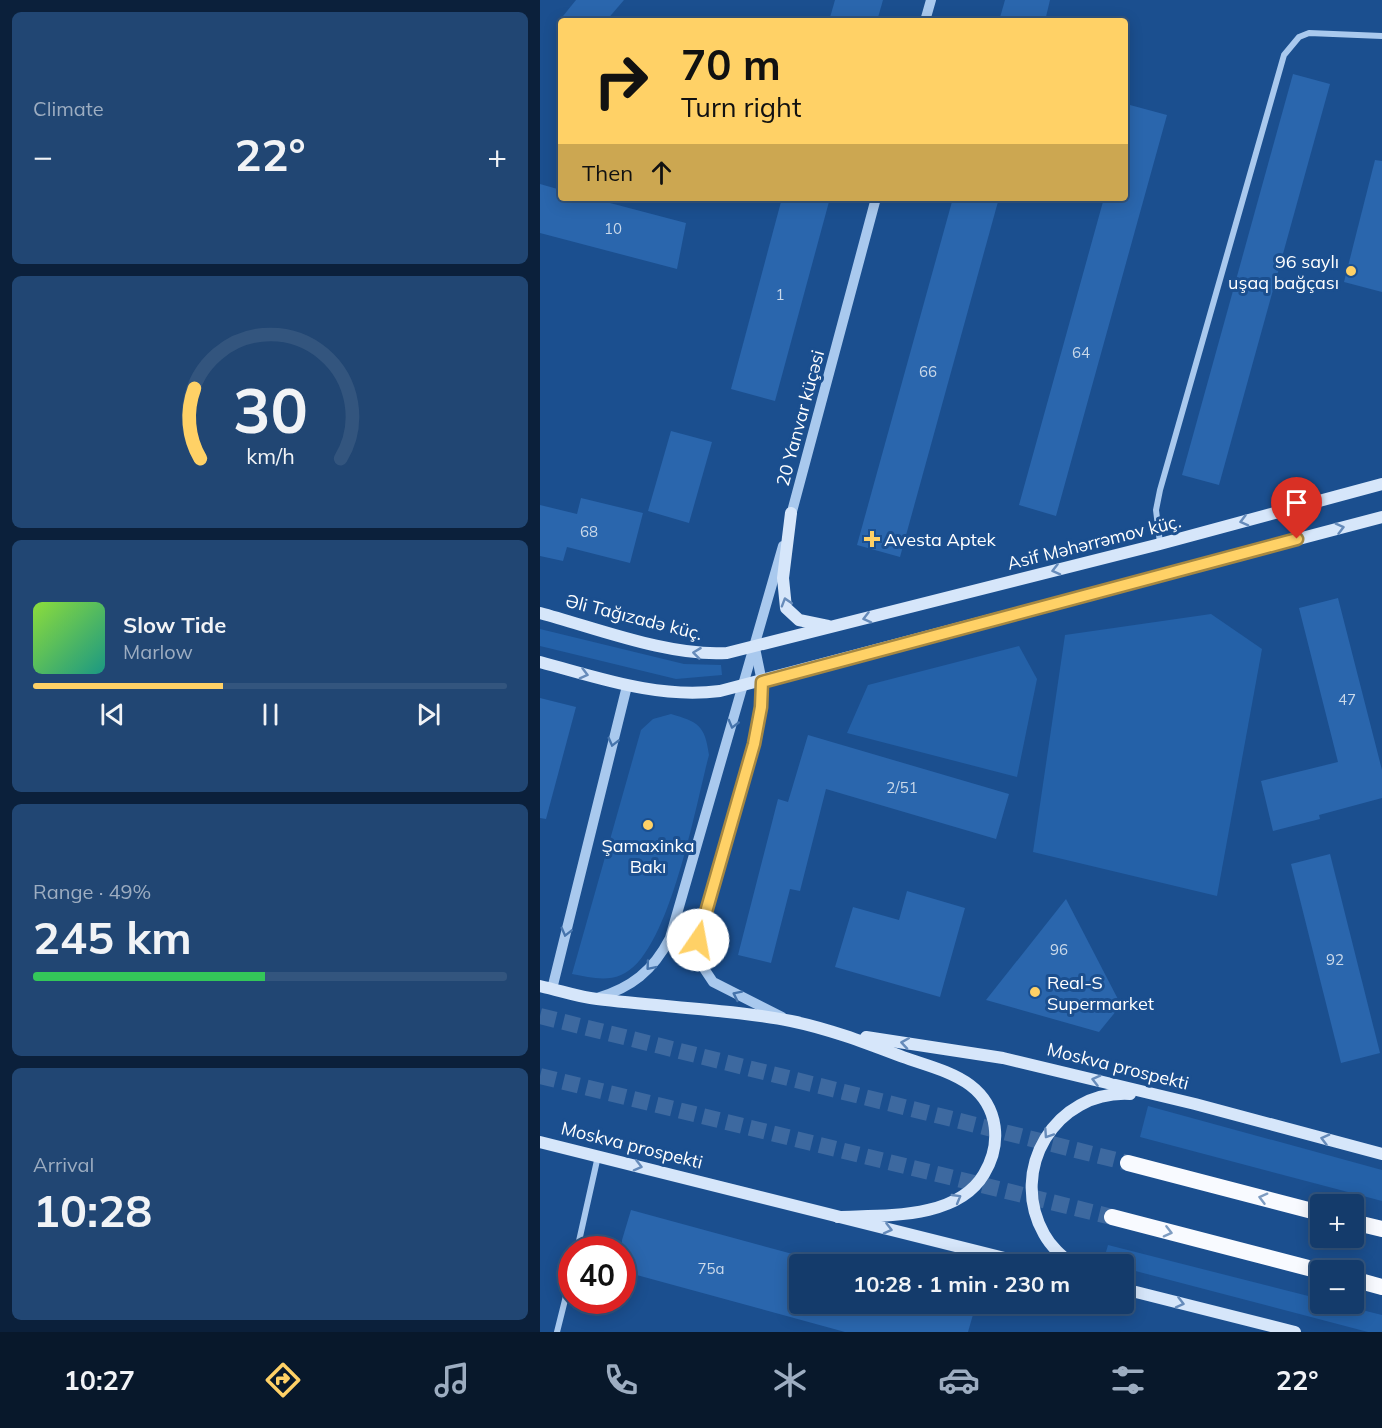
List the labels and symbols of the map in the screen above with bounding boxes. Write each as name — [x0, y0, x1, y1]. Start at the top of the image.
house number: 10 — [604, 219, 622, 238]
place label: 96 saylı uşaq bağçası — [1228, 250, 1339, 294]
marker: 96 saylı uşaq bağçası — [1344, 264, 1358, 278]
house number: 1 — [775, 285, 785, 304]
house number: 64 — [1072, 343, 1090, 362]
street label: 20 Yanvar küçəsi — [771, 347, 829, 489]
house number: 66 — [919, 362, 937, 381]
pin — [1271, 477, 1322, 539]
street label: Asif Məhərrəmov küç. — [1005, 509, 1183, 575]
one-way arrow — [1240, 514, 1250, 526]
house number: 68 — [580, 522, 598, 541]
one-way arrow — [1335, 523, 1345, 535]
place label: Avesta Aptek — [884, 528, 997, 551]
marker: Avesta Aptek — [865, 532, 879, 546]
one-way arrow — [1051, 563, 1061, 576]
street label: Əli Tağızadə küç. — [563, 589, 705, 645]
one-way arrow — [781, 597, 793, 607]
one-way arrow — [862, 611, 872, 624]
one-way arrow — [692, 647, 702, 659]
one-way arrow — [578, 667, 588, 679]
house number: 47 — [1338, 690, 1356, 709]
one-way arrow — [728, 718, 740, 729]
one-way arrow — [607, 737, 620, 747]
house number: 2/51 — [886, 778, 918, 797]
marker: Şamaxinka Bakı — [641, 818, 655, 832]
place label: Şamaxinka Bakı — [601, 834, 695, 878]
position arrow — [666, 908, 730, 972]
one-way arrow — [561, 927, 574, 937]
house number: 96 — [1050, 940, 1068, 959]
house number: 92 — [1326, 950, 1344, 969]
one-way arrow — [646, 959, 657, 970]
place label: Real-S Supermarket — [1047, 971, 1154, 1015]
marker: Real-S Supermarket — [1028, 985, 1042, 999]
one-way arrow — [733, 991, 743, 1002]
street label: Moskva prospekti — [1045, 1037, 1191, 1095]
one-way arrow — [900, 1038, 909, 1050]
one-way arrow — [1091, 1075, 1101, 1088]
street label: Moskva prospekti — [559, 1116, 705, 1174]
one-way arrow — [1044, 1128, 1055, 1139]
one-way arrow — [1321, 1134, 1331, 1147]
one-way arrow — [632, 1159, 642, 1172]
one-way arrow — [1259, 1193, 1269, 1205]
one-way arrow — [951, 1194, 961, 1205]
one-way arrow — [883, 1222, 893, 1235]
one-way arrow — [1163, 1224, 1173, 1237]
speed limit sign: 40 — [558, 1236, 636, 1314]
house number: 75a — [697, 1259, 725, 1278]
one-way arrow — [1175, 1296, 1185, 1309]

